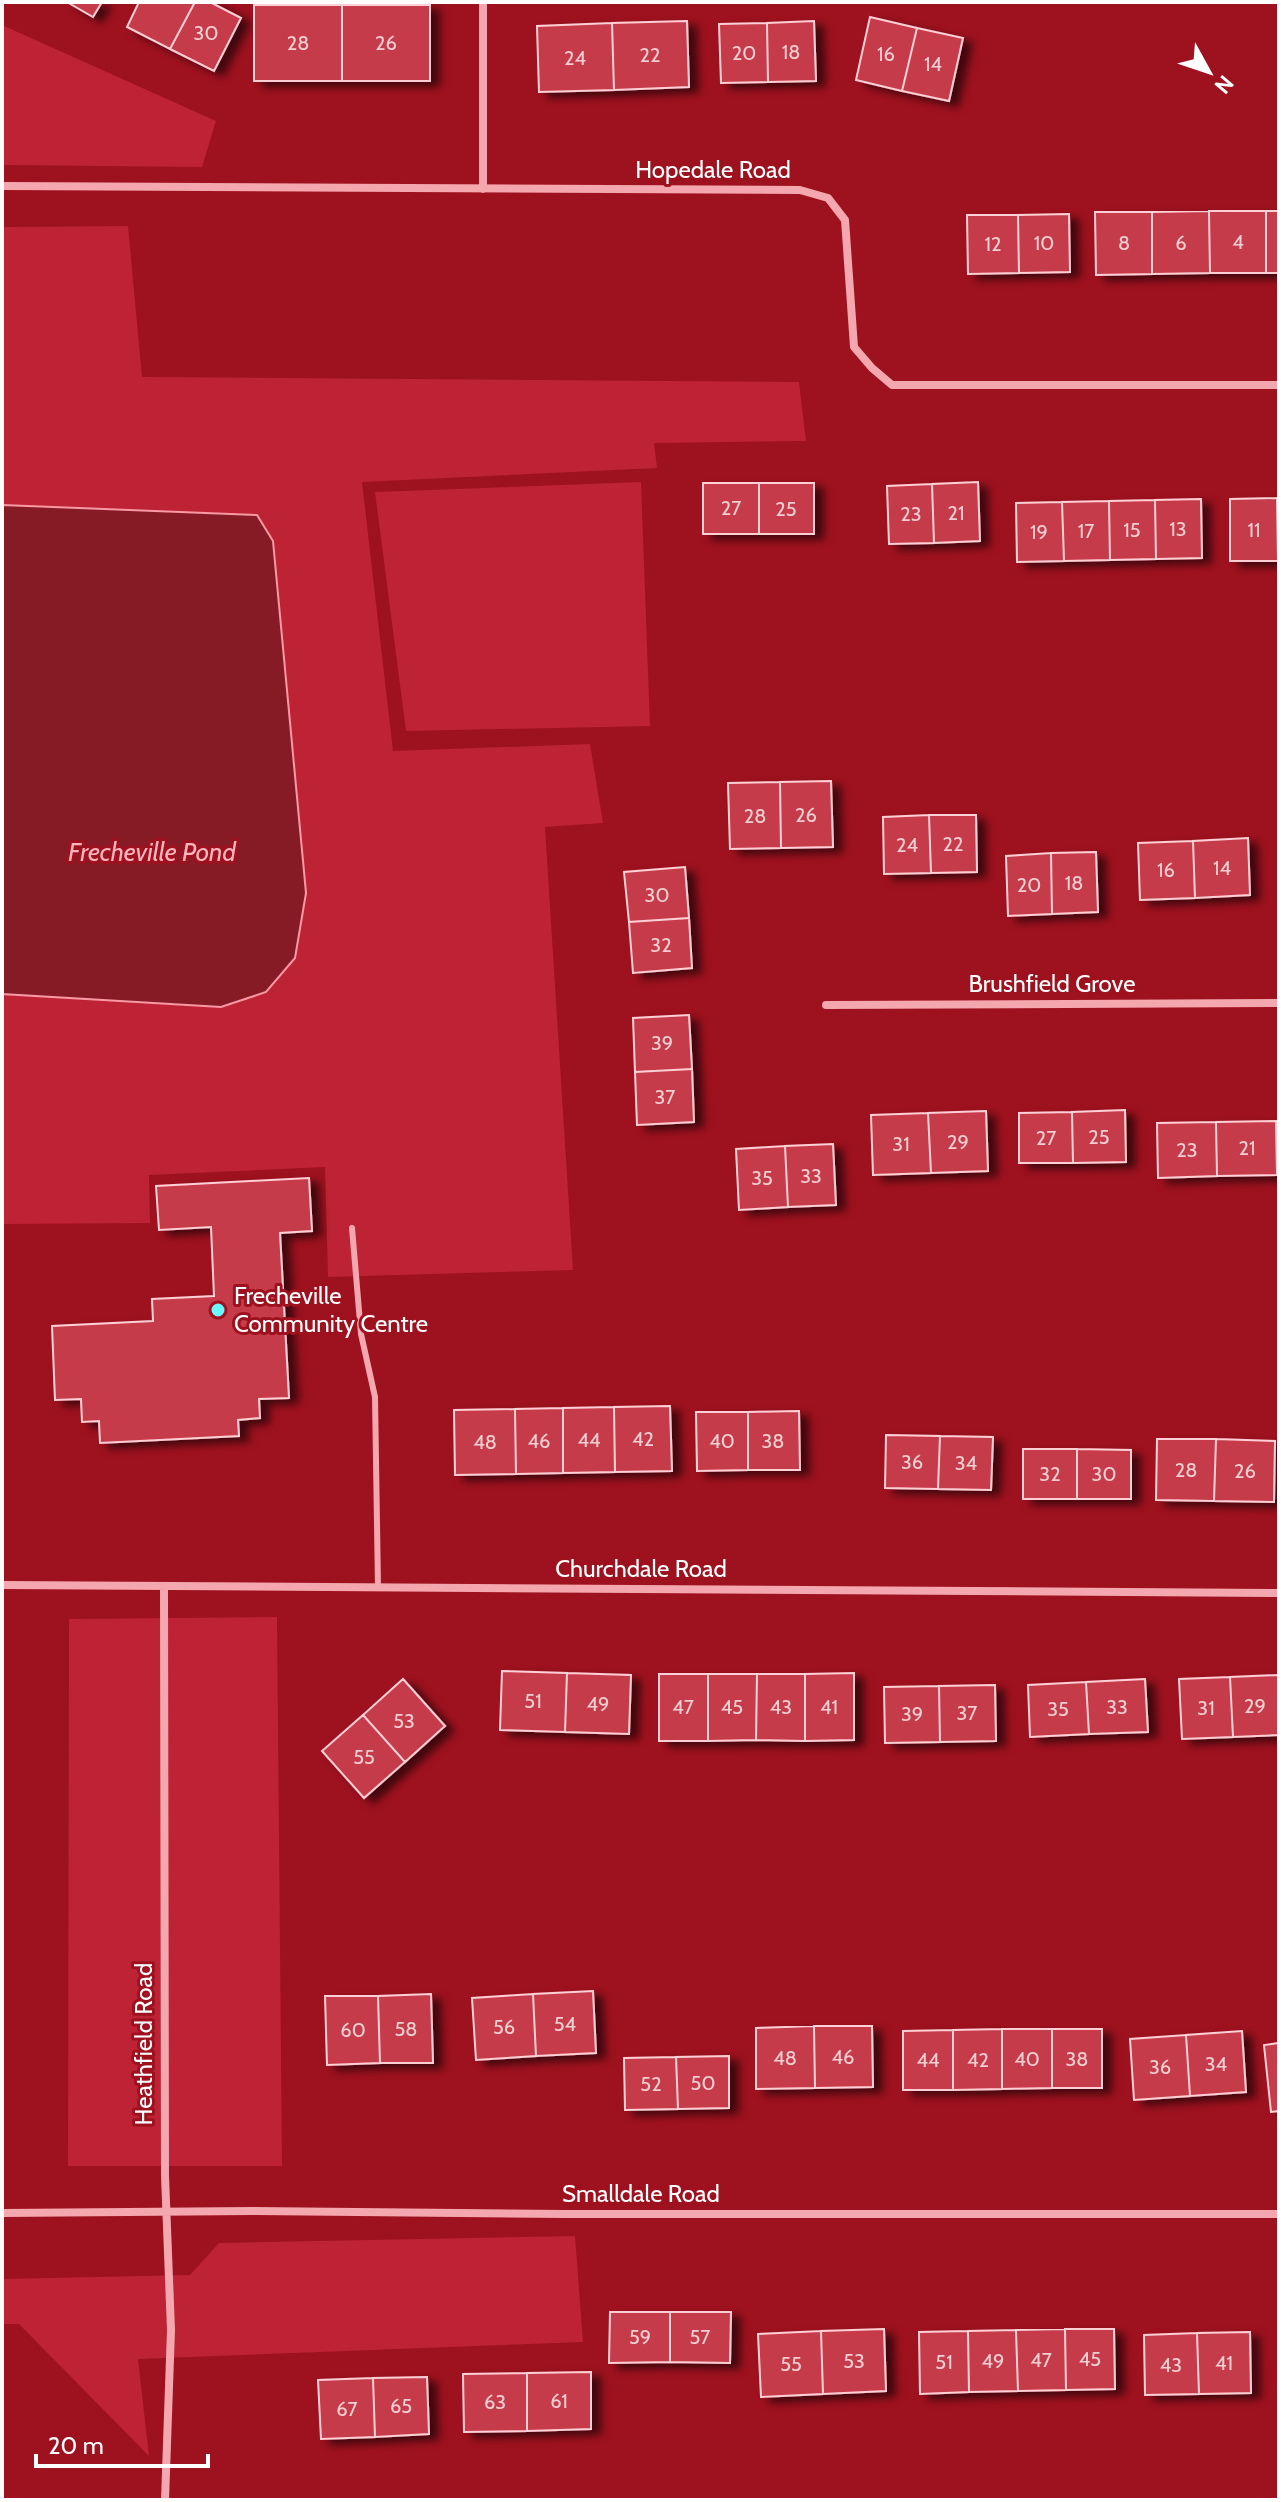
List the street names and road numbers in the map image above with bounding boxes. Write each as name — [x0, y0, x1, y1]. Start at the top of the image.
street label: Hopedale Road — [635, 155, 791, 184]
street label: Brushfield Grove — [969, 969, 1135, 998]
street label: Churchdale Road — [555, 1554, 727, 1583]
street label: Heathfield Road — [129, 1963, 158, 2125]
street label: Smalldale Road — [562, 2179, 720, 2208]

